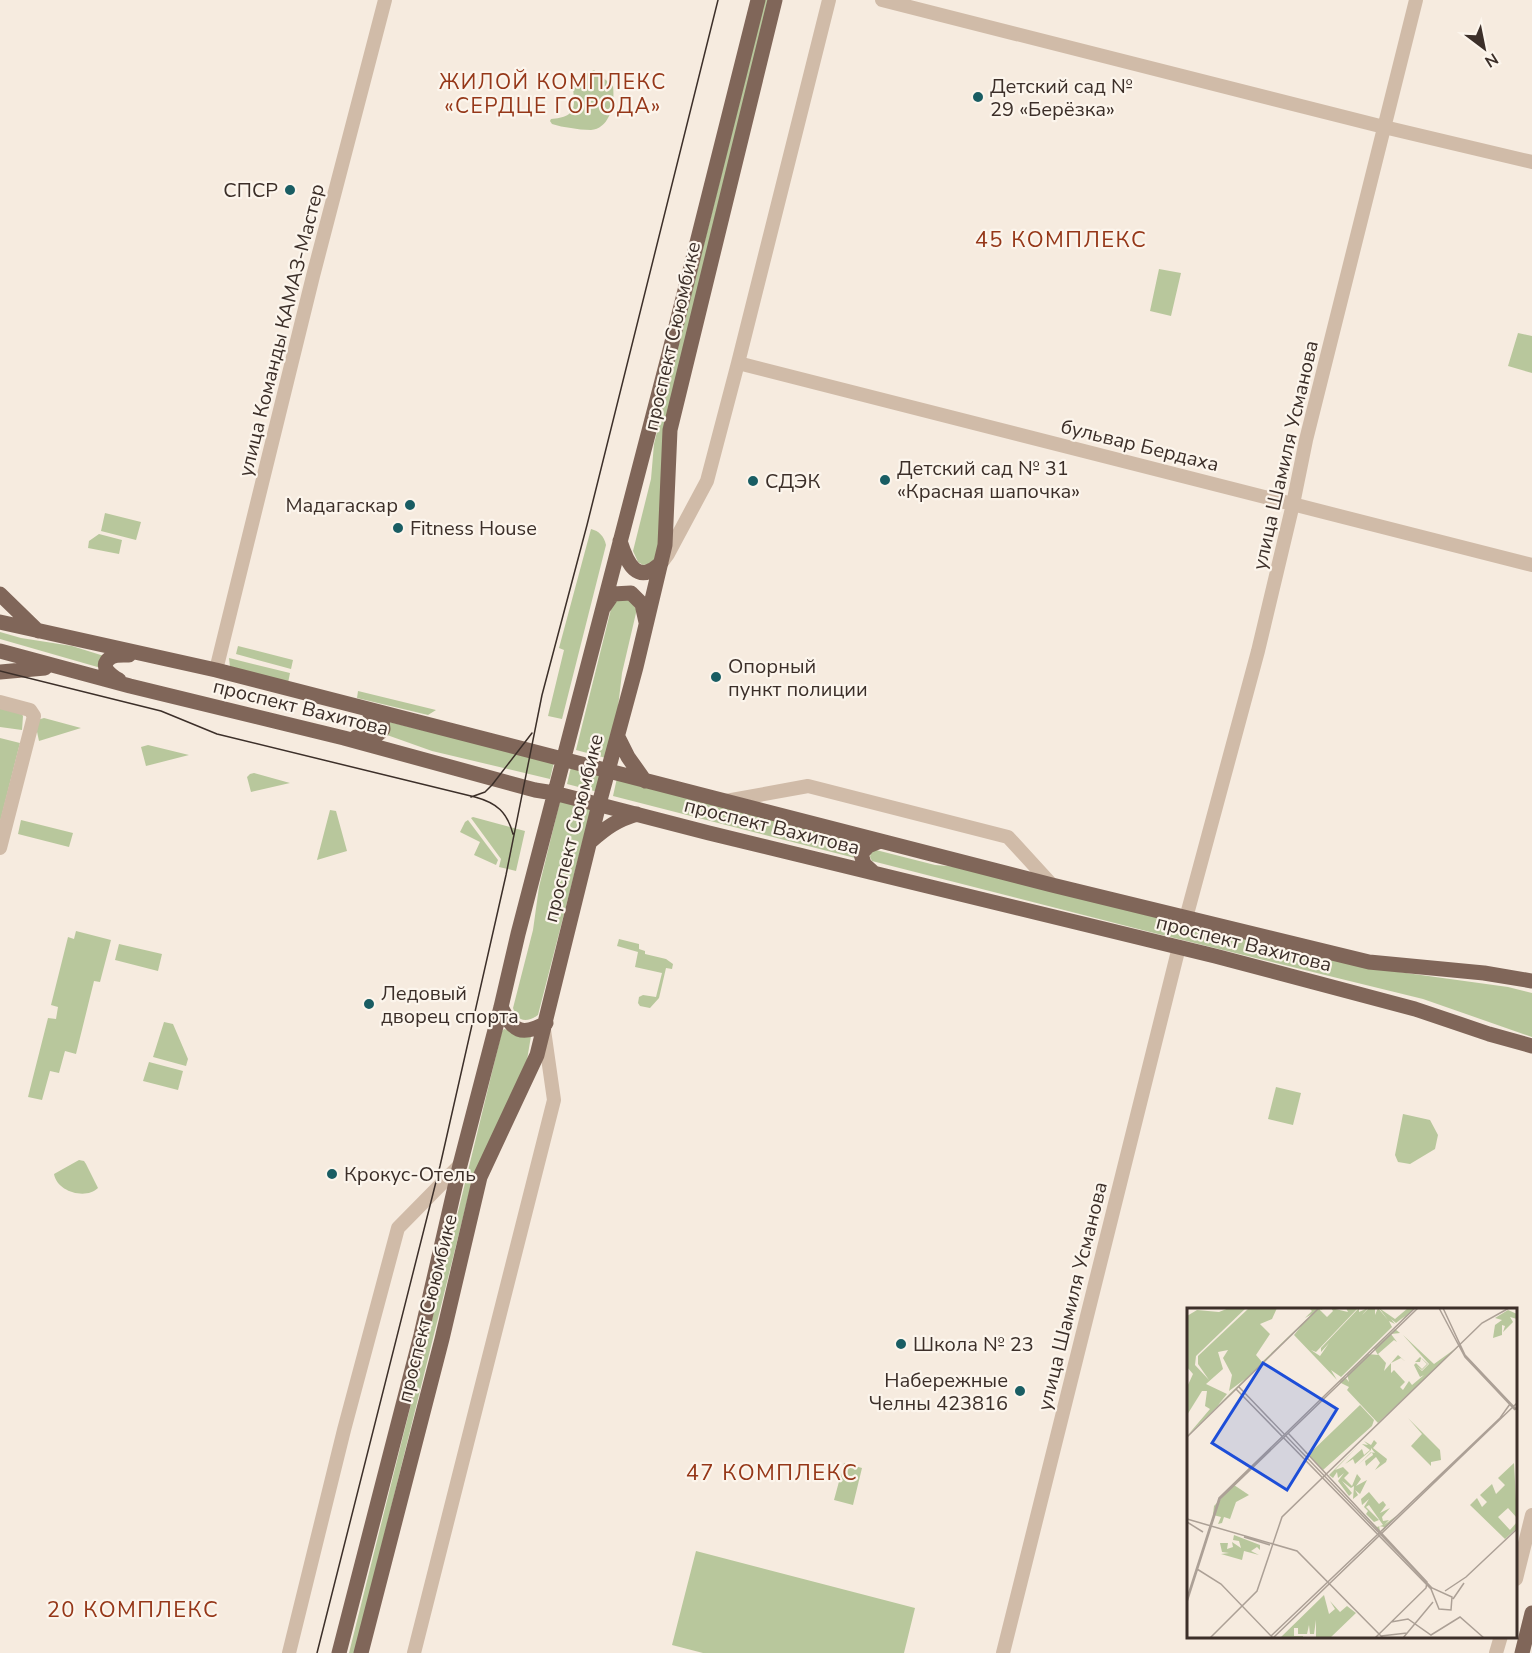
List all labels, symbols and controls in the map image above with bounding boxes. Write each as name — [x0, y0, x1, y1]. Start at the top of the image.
north arrow — [1454, 18, 1514, 78]
text: N — [1481, 47, 1502, 72]
district label: ЖИЛОЙ КОМПЛЕКС «СЕРДЦЕ ГОРОДА» — [439, 68, 667, 120]
place label: Детский сад № 29 «Берёзка» — [990, 73, 1133, 123]
marker: Детский сад № 29 «Берёзка» — [971, 90, 985, 104]
place label: СПСР — [223, 177, 278, 204]
street label: улица Команды КАМАЗ-Мастер — [232, 181, 331, 479]
marker: СПСР — [283, 183, 297, 197]
district label: 45 КОМПЛЕКС — [975, 225, 1147, 255]
street label: проспект Сююмбике — [638, 239, 707, 433]
street label: улица Шамиля Усманова — [1246, 338, 1325, 573]
street label: бульвар Бердаха — [1058, 413, 1222, 478]
place label: Детский сад № 31 «Красная шапочка» — [897, 455, 1080, 505]
place label: СДЭК — [765, 468, 820, 495]
marker: Детский сад № 31 «Красная шапочка» — [878, 473, 892, 487]
marker: СДЭК — [746, 474, 760, 488]
place label: Мадагаскар — [285, 492, 398, 519]
marker: Мадагаскар — [403, 498, 417, 512]
place label: Fitness House — [410, 515, 537, 542]
marker: Fitness House — [391, 521, 405, 535]
place label: Опорный пункт полиции — [728, 653, 868, 703]
marker: Опорный пункт полиции — [709, 670, 723, 684]
street label: проспект Вахитова — [210, 673, 391, 742]
street label: проспект Сююмбике — [537, 731, 610, 925]
street label: проспект Вахитова — [681, 792, 862, 861]
street label: проспект Вахитова — [1153, 909, 1334, 978]
place label: Ледовый дворец спорта — [381, 980, 519, 1030]
marker: Ледовый дворец спорта — [362, 997, 376, 1011]
place label: Крокус-Отель — [344, 1161, 476, 1188]
marker: Крокус-Отель — [325, 1167, 339, 1181]
street label: улица Шамиля Усманова — [1031, 1179, 1114, 1413]
street label: проспект Сююмбике — [391, 1211, 464, 1405]
inset map — [1187, 1308, 1517, 1638]
place label: Школа № 23 — [913, 1331, 1034, 1358]
marker: Школа № 23 — [894, 1337, 908, 1351]
place label: Набережные Челны 423816 — [869, 1367, 1008, 1417]
marker: Набережные Челны 423816 — [1013, 1384, 1027, 1398]
district label: 47 КОМПЛЕКС — [686, 1458, 858, 1488]
district label: 20 КОМПЛЕКС — [47, 1595, 219, 1625]

